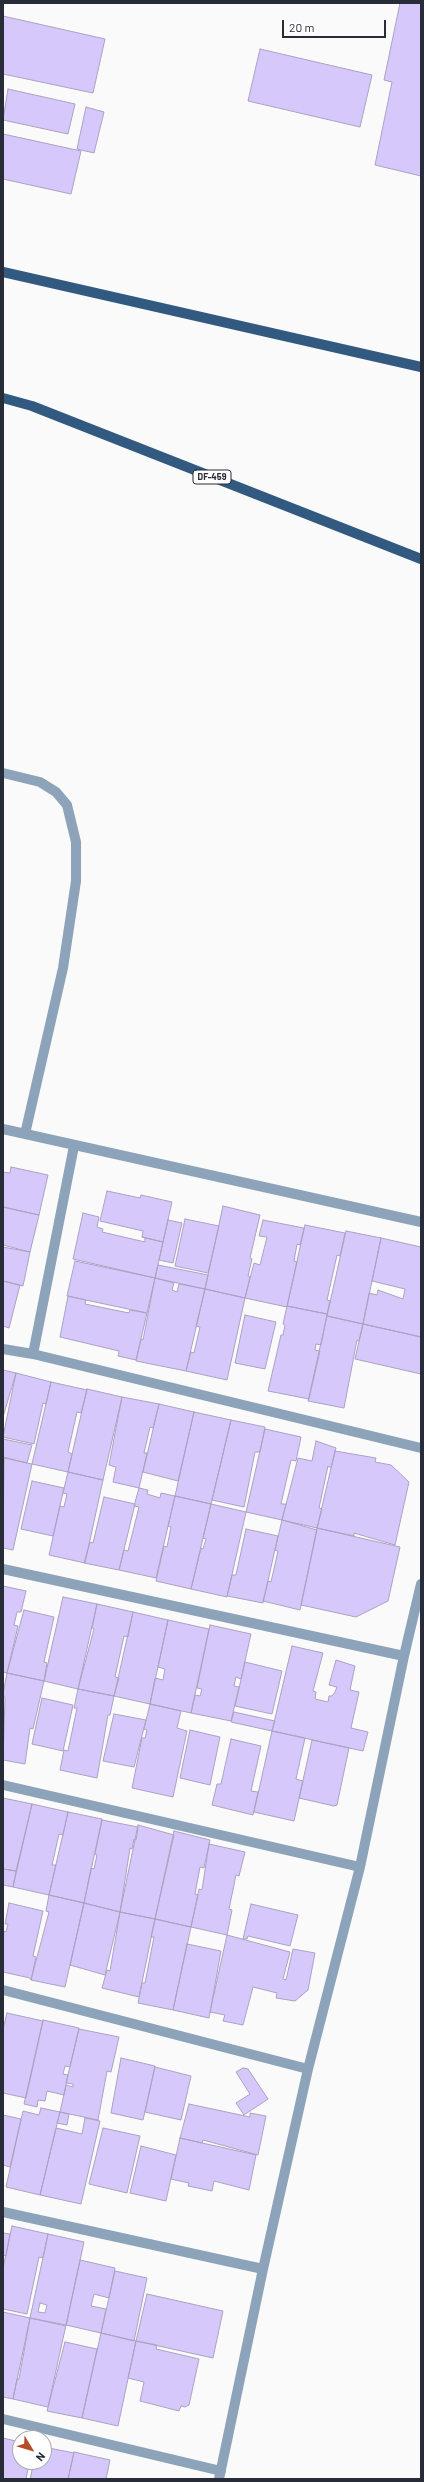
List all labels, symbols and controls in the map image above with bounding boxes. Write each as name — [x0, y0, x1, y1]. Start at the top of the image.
scale bar — [284, 12, 388, 38]
text: 20 m — [289, 20, 315, 34]
road number: DF-459 — [193, 470, 231, 484]
north arrow — [12, 2430, 52, 2470]
text: N — [34, 2450, 48, 2464]

